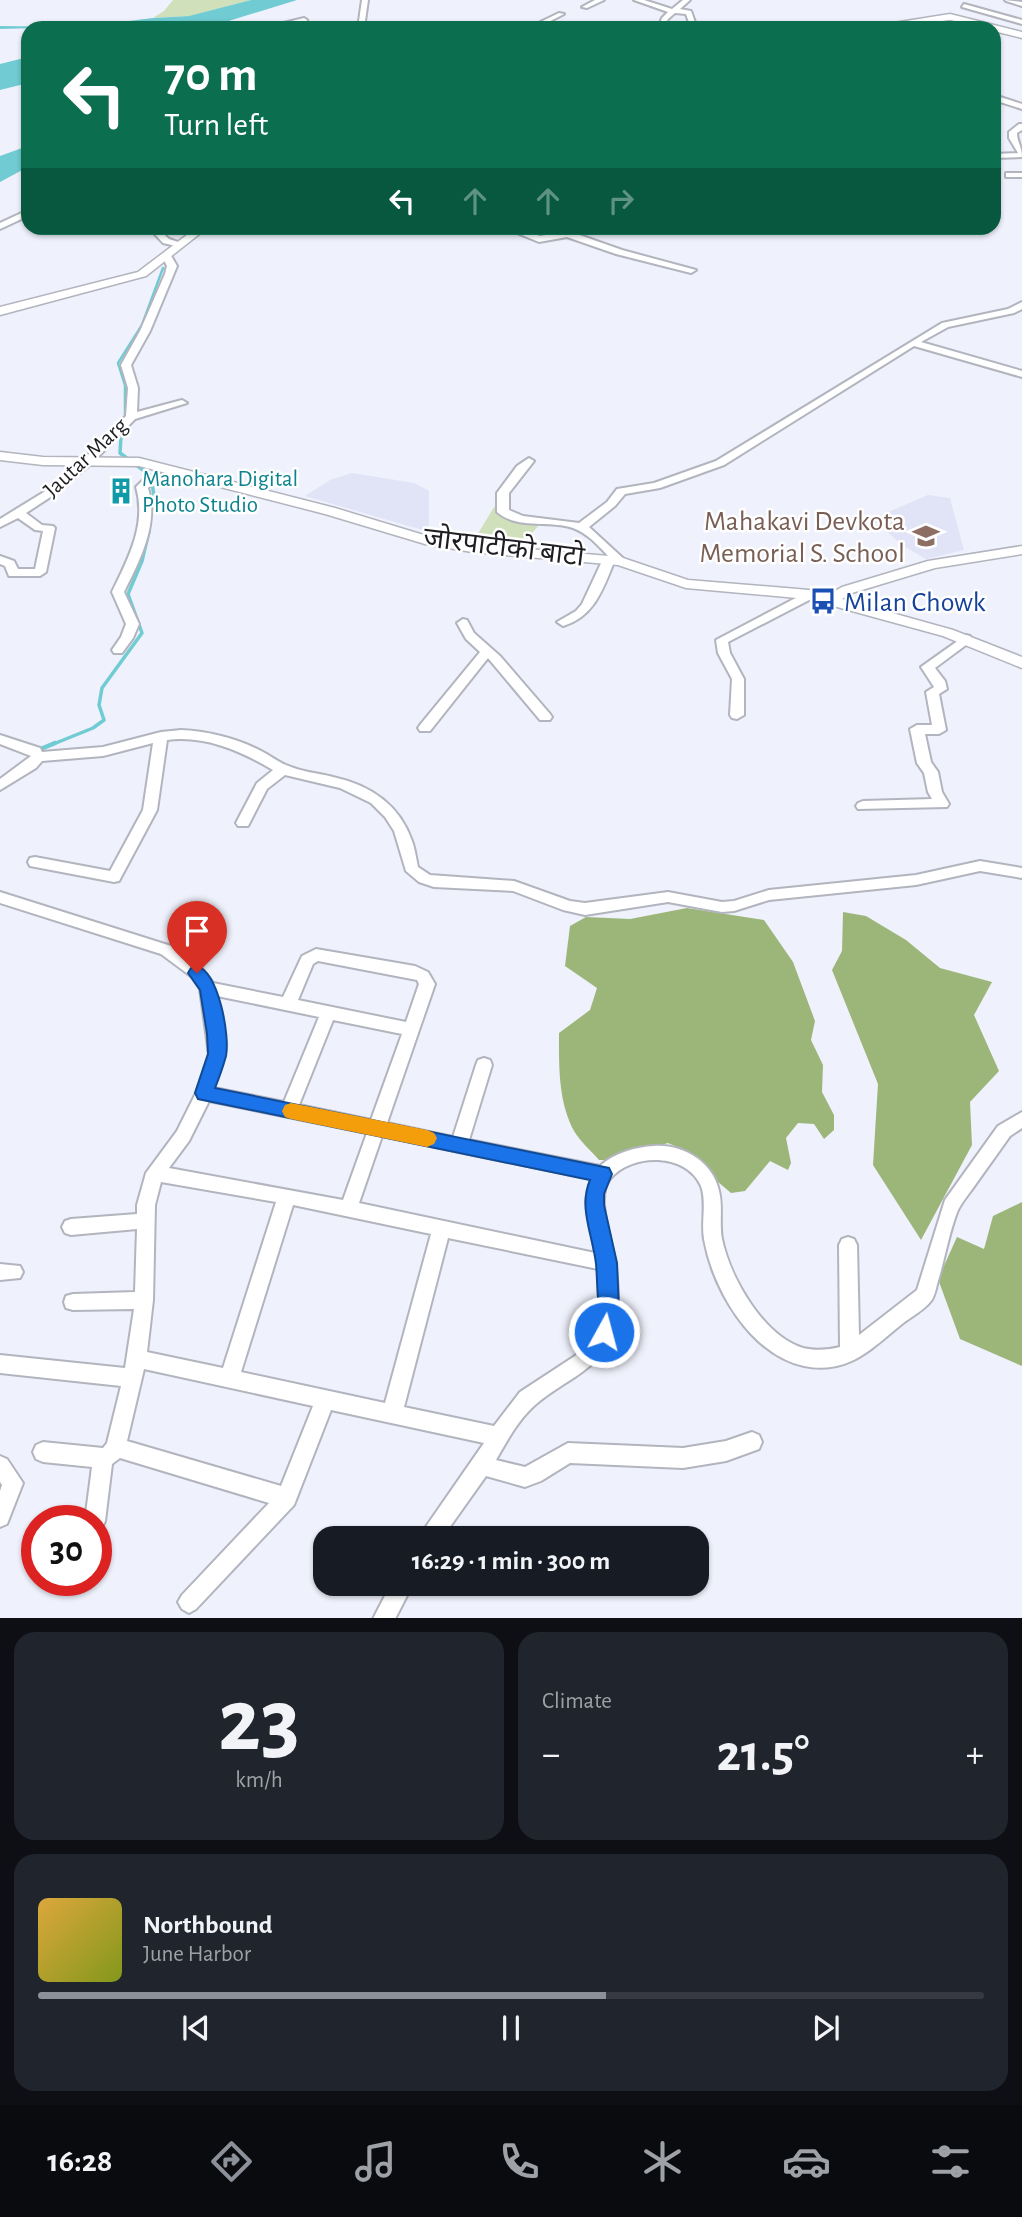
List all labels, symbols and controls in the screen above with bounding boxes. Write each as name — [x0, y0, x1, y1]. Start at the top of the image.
icon: left — [49, 49, 140, 140]
text: 70 m — [164, 51, 258, 100]
text: Turn left — [164, 109, 268, 141]
icon: left — [383, 182, 421, 220]
icon: ahead — [456, 182, 494, 220]
icon: ahead — [529, 182, 567, 220]
icon: right — [602, 182, 640, 220]
street label: Jautar Marg — [40, 413, 133, 502]
place label: Manohara Digital Photo Studio — [142, 468, 298, 517]
building icon: Manohara Digital Photo Studio — [106, 476, 136, 506]
place label: Mahakavi Devkota Memorial S. School — [699, 508, 905, 568]
street label: जोरपाटीको बाटो — [422, 520, 587, 572]
school or university icon: Mahakavi Devkota Memorial S. School — [911, 521, 941, 551]
bus stop icon: Milan Chowk — [808, 586, 838, 616]
place label: Milan Chowk — [844, 589, 986, 617]
pin — [167, 901, 227, 973]
icon: arrive — [178, 912, 216, 950]
position arrow — [567, 1295, 641, 1369]
speed limit sign: 30 — [21, 1505, 112, 1596]
text: 16:29 · 1 min · 300 m — [412, 1548, 610, 1574]
text: 23 — [218, 1676, 300, 1767]
text: Climate — [542, 1690, 612, 1713]
text: 21.5° — [717, 1728, 809, 1780]
text: − — [542, 1736, 560, 1774]
text: + — [966, 1736, 984, 1774]
text: km/h — [235, 1769, 283, 1792]
text: Northbound — [143, 1912, 272, 1938]
text: June Harbor — [143, 1943, 251, 1966]
icon: previous — [177, 2009, 215, 2047]
icon: pause — [492, 2009, 530, 2047]
icon: next — [807, 2009, 845, 2047]
icon: directions — [207, 2137, 256, 2186]
icon: music — [351, 2137, 400, 2186]
icon: phone — [495, 2137, 544, 2186]
icon: climate — [638, 2137, 687, 2186]
icon: car — [782, 2137, 831, 2186]
icon: filters — [926, 2137, 975, 2186]
text: 16:28 — [47, 2145, 113, 2177]

